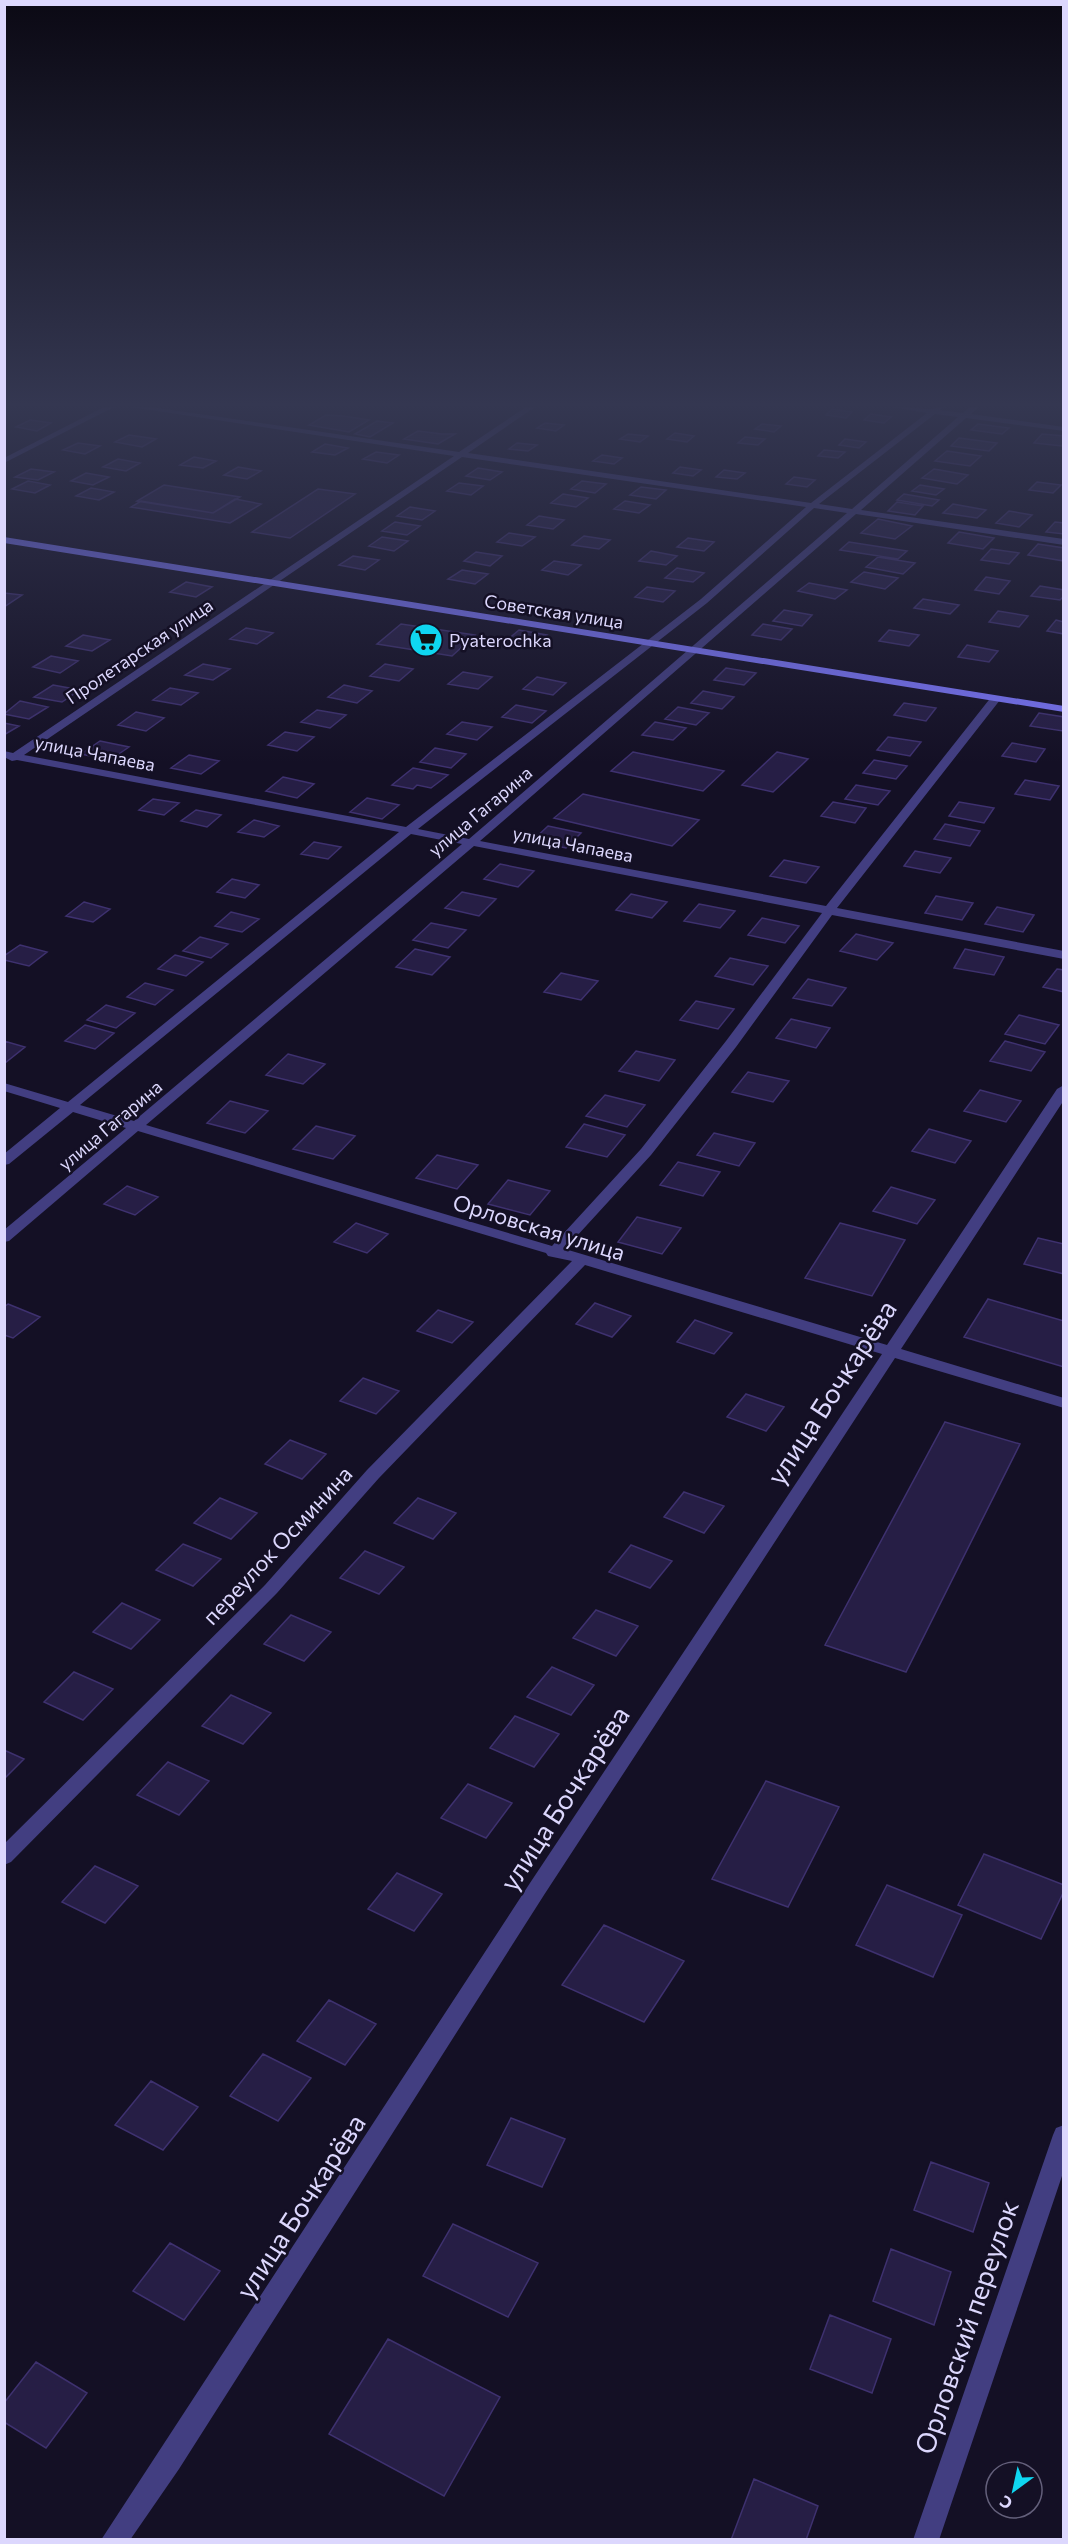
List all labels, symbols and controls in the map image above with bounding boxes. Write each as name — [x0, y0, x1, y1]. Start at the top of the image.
street label: Советская улица — [483, 589, 625, 633]
street label: Пролетарская улица — [61, 594, 217, 708]
supermarket icon: Pyaterochka — [408, 622, 444, 658]
place label: Pyaterochka — [449, 629, 552, 651]
street label: улица Чапаева — [33, 731, 157, 775]
street label: улица Гагарина — [424, 761, 536, 861]
street label: улица Чапаева — [511, 822, 635, 866]
street label: улица Гагарина — [54, 1075, 166, 1175]
street label: Орловская улица — [450, 1188, 628, 1266]
street label: улица Бочкарёва — [759, 1294, 903, 1490]
street label: переулок Осминина — [197, 1460, 357, 1630]
street label: улица Бочкарёва — [492, 1700, 636, 1896]
street label: улица Бочкарёва — [228, 2108, 372, 2304]
street label: Орловский переулок — [907, 2196, 1025, 2458]
north arrow — [984, 2460, 1044, 2520]
text: С — [996, 2492, 1015, 2514]

